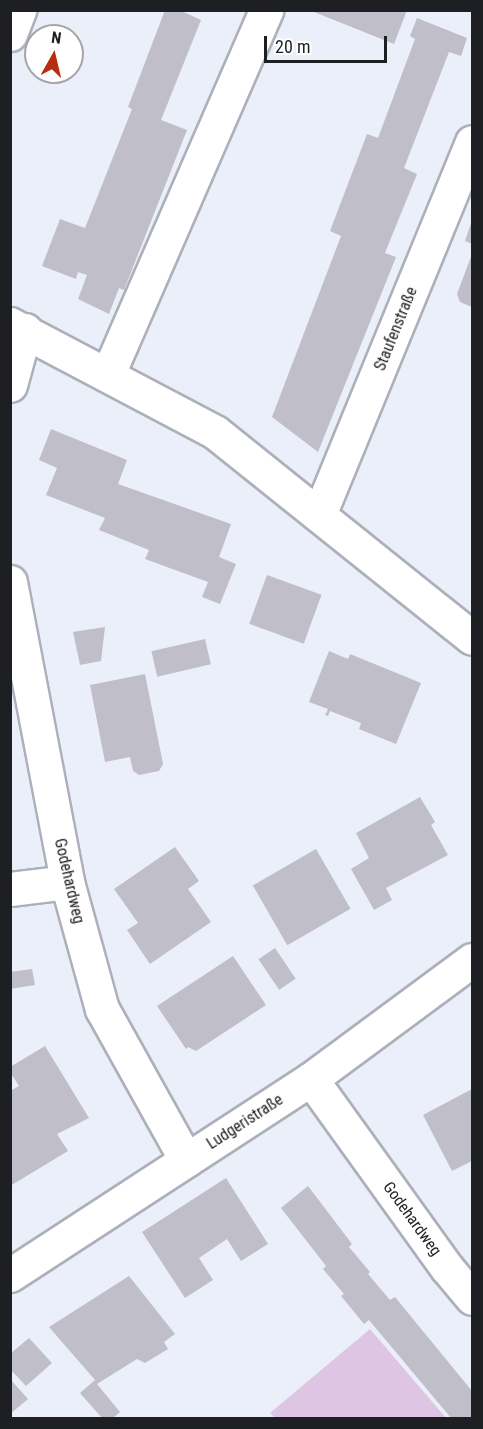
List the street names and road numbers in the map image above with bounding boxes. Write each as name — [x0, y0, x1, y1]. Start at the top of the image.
street label: Staufenstraße — [370, 284, 422, 374]
street label: Godehardweg — [50, 837, 88, 925]
street label: Ludgeristraße — [203, 1090, 287, 1154]
street label: Godehardweg — [379, 1178, 445, 1260]

